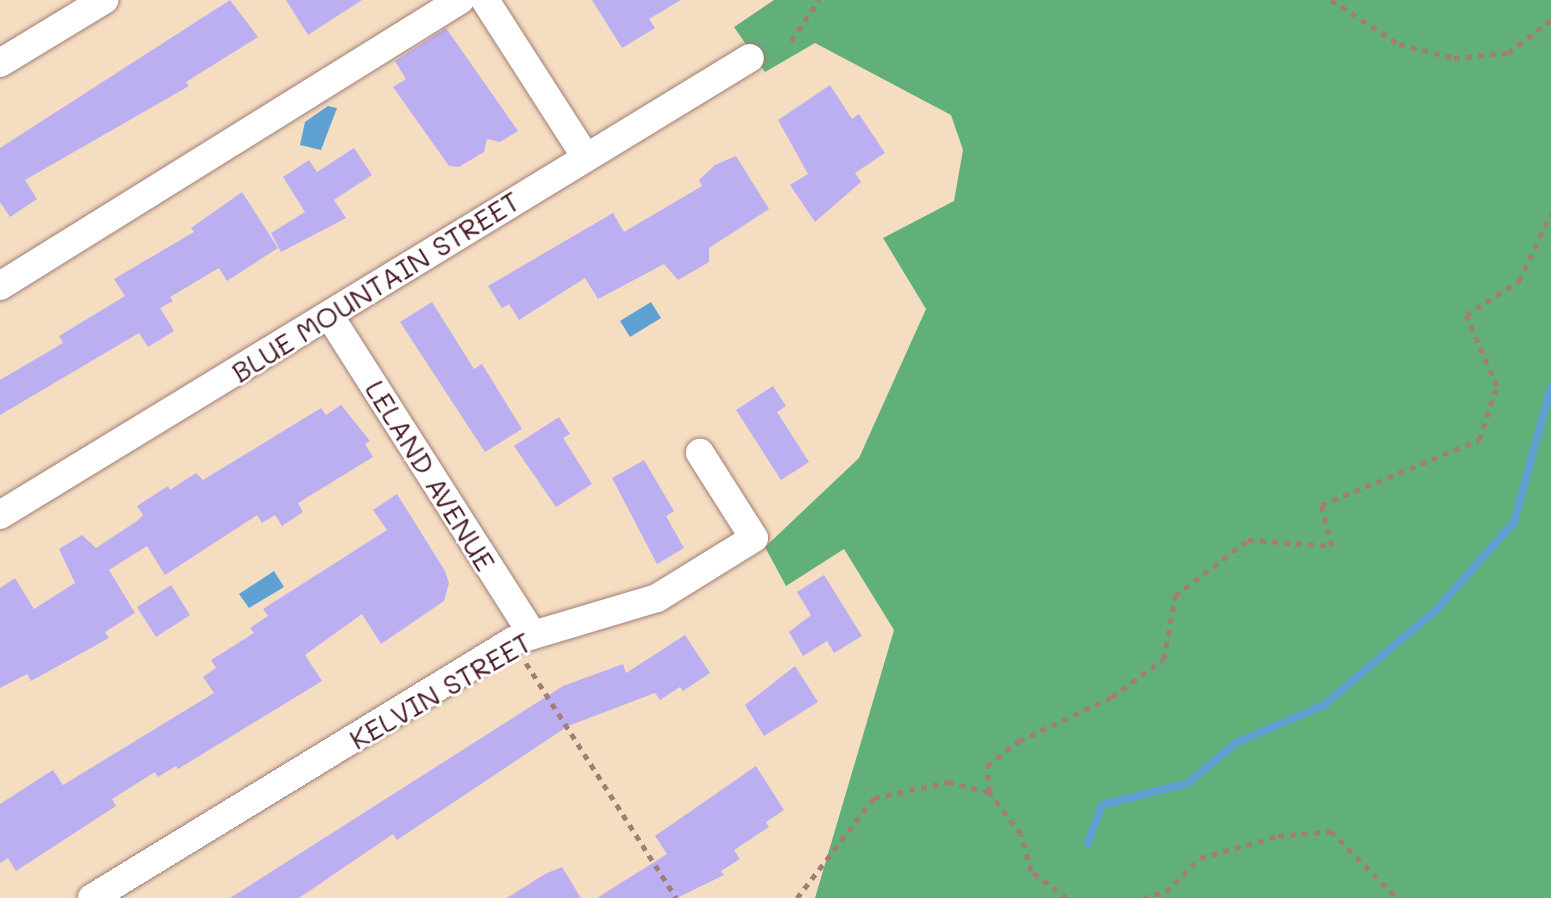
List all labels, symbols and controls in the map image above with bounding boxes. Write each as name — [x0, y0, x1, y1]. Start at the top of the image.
street label: BLUE MOUNTAIN STREET — [225, 183, 525, 389]
street label: LELAND AVENUE — [359, 374, 503, 576]
street label: KELVIN STREET — [343, 624, 537, 756]

